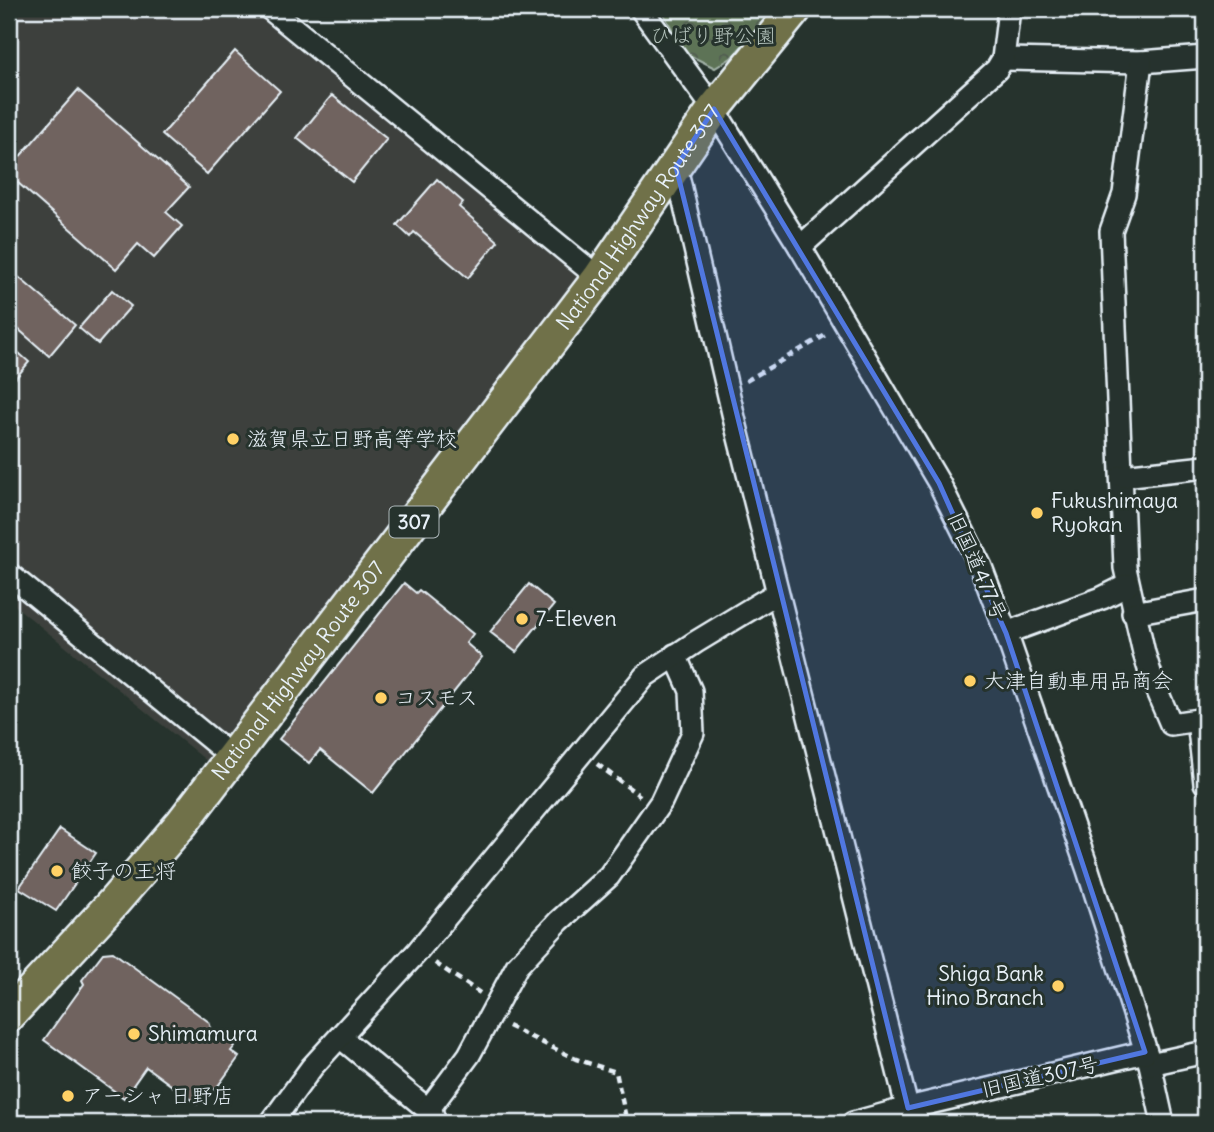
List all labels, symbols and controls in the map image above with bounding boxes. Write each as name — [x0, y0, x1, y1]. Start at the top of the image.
park label: ひばり野公園 — [650, 22, 776, 49]
street label: National Highway Route 307 — [550, 99, 726, 335]
place label: 滋賀県立日野高等学校 — [247, 425, 457, 452]
marker: 滋賀県立日野高等学校 — [225, 431, 241, 447]
place label: Fukushimaya Ryokan — [1051, 487, 1178, 538]
marker: Fukushimaya Ryokan — [1029, 505, 1045, 521]
road number: 307 — [390, 506, 438, 538]
street label: 旧国道477号 — [941, 507, 1013, 625]
street label: National Highway Route 307 — [206, 556, 390, 786]
place label: 7-Eleven — [536, 605, 617, 632]
marker: 7-Eleven — [514, 611, 530, 627]
place label: 大津自動車用品商会 — [984, 667, 1173, 694]
marker: 大津自動車用品商会 — [962, 673, 978, 689]
place label: コスモス — [395, 684, 478, 711]
marker: コスモス — [373, 690, 389, 706]
place label: 餃子の王将 — [71, 857, 176, 884]
marker: 餃子の王将 — [49, 863, 65, 879]
place label: Shiga Bank Hino Branch — [926, 960, 1044, 1011]
marker: Shiga Bank Hino Branch — [1050, 978, 1066, 994]
place label: Shimamura — [148, 1020, 258, 1047]
marker: Shimamura — [126, 1026, 142, 1042]
street label: 旧国道307号 — [979, 1050, 1101, 1103]
place label: アーシャ 日野店 — [82, 1082, 234, 1109]
marker: アーシャ 日野店 — [60, 1088, 76, 1104]

